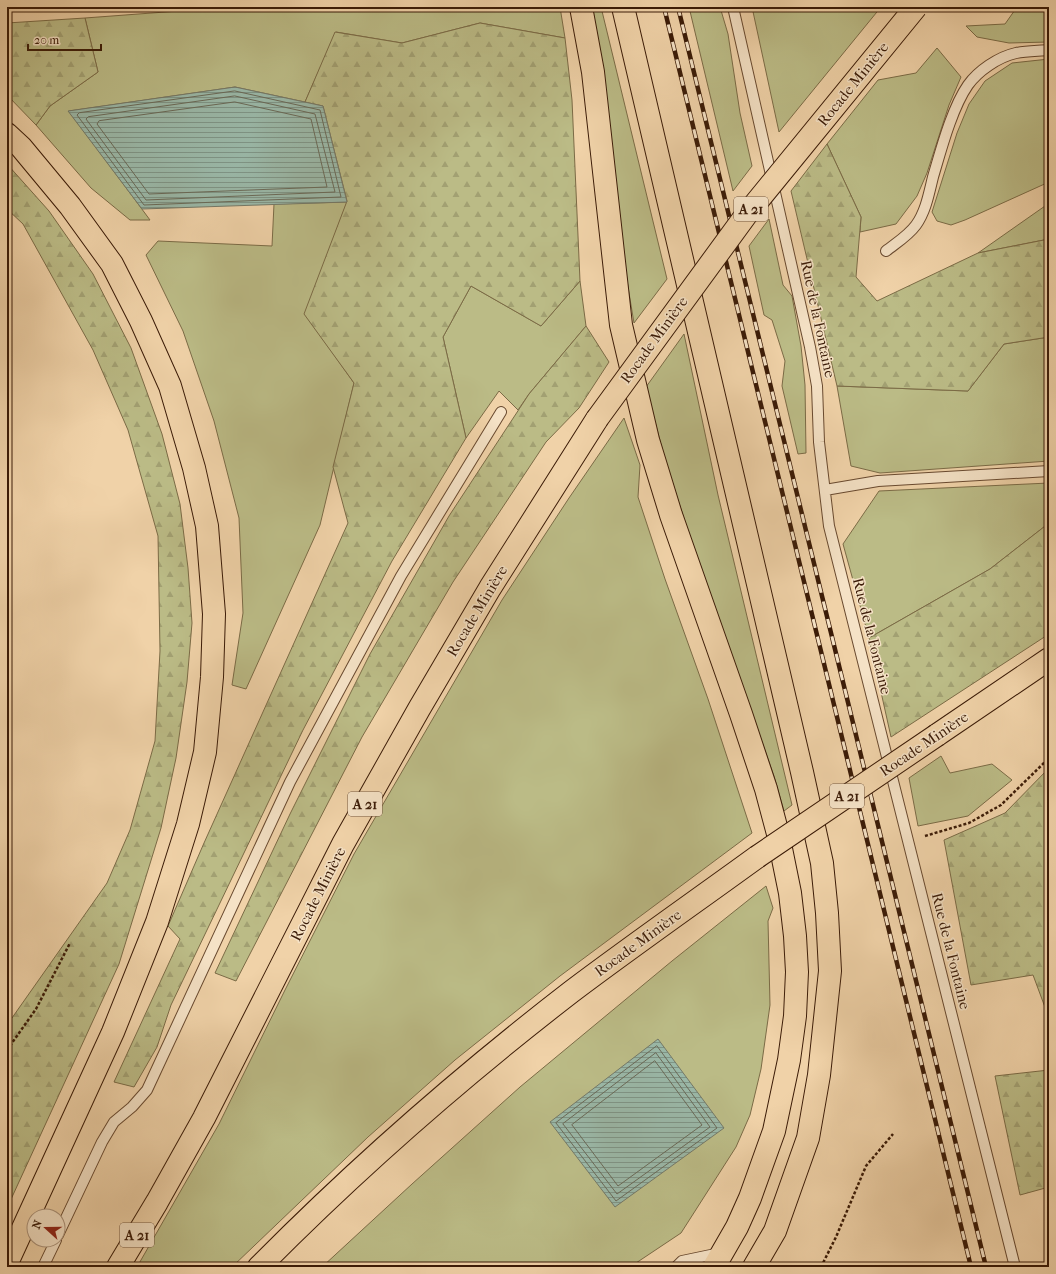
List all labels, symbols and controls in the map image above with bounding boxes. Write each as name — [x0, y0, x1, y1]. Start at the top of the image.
scale bar — [28, 26, 101, 52]
text: 20 m — [34, 33, 59, 47]
street label: Rocade Minière — [814, 38, 893, 130]
road number: A 21 — [734, 197, 768, 221]
street label: Rue de la Fontaine — [797, 259, 839, 380]
street label: Rocade Minière — [616, 293, 692, 387]
street label: Rocade Minière — [443, 562, 512, 660]
street label: Rue de la Fontaine — [849, 576, 895, 697]
street label: Rocade Minière — [876, 707, 972, 780]
road number: A 21 — [830, 784, 864, 808]
road number: A 21 — [348, 792, 382, 816]
street label: Rocade Minière — [287, 844, 350, 944]
street label: Rue de la Fontaine — [928, 891, 974, 1012]
street label: Rocade Minière — [591, 905, 685, 981]
north arrow — [26, 1208, 66, 1248]
text: N — [30, 1218, 45, 1231]
road number: A 21 — [120, 1223, 154, 1247]

